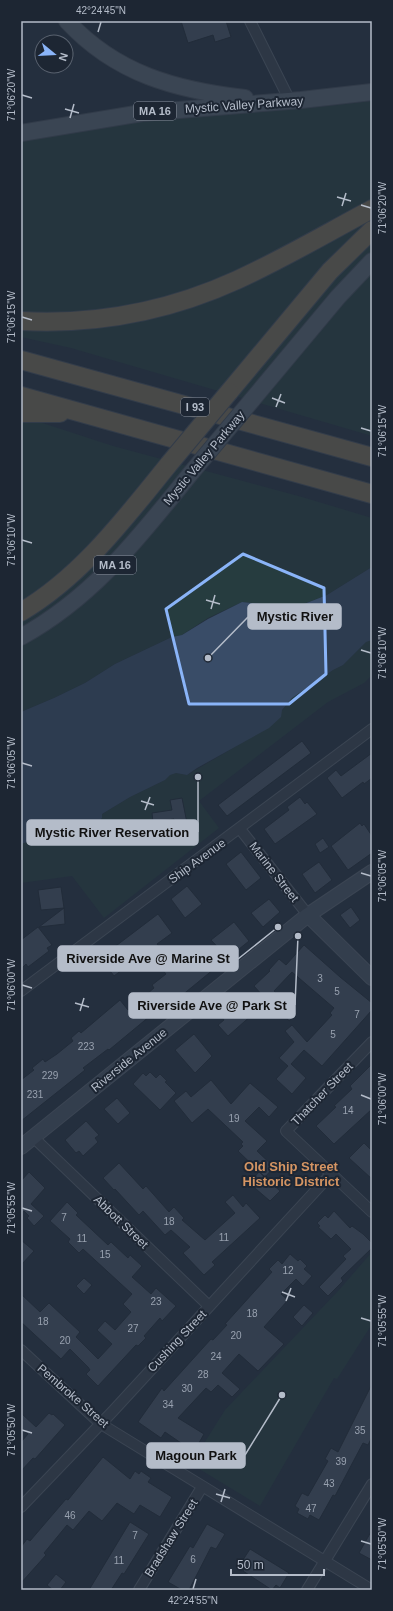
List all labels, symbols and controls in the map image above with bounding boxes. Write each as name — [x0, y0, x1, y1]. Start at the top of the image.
text: 42°24'45"N — [76, 5, 126, 16]
north arrow — [34, 34, 74, 74]
text: N — [57, 51, 70, 63]
text: 71°06'20"W — [6, 68, 17, 121]
street label: Mystic Valley Parkway — [184, 94, 304, 116]
road number: MA 16 — [134, 102, 176, 120]
text: 71°06'20"W — [377, 181, 388, 234]
text: 71°06'15"W — [6, 290, 17, 343]
road number: I 93 — [181, 398, 209, 416]
text: 71°06'15"W — [377, 404, 388, 457]
street label: Mystic Valley Parkway — [161, 408, 247, 508]
text: 71°06'10"W — [6, 513, 17, 566]
road number: MA 16 — [94, 556, 136, 574]
callout: Mystic River — [248, 604, 341, 629]
text: Mystic River — [257, 609, 333, 624]
text: 71°06'10"W — [377, 626, 388, 679]
text: 71°06'05"W — [6, 736, 17, 789]
callout: Mystic River Reservation — [27, 820, 198, 845]
text: Mystic River Reservation — [35, 825, 189, 840]
street label: Ship Avenue — [166, 835, 229, 886]
street label: Marine Street — [246, 839, 302, 905]
text: 71°06'05"W — [377, 849, 388, 902]
callout: Riverside Ave @ Marine St — [58, 946, 238, 971]
text: Riverside Ave @ Marine St — [66, 951, 230, 966]
text: 71°06'00"W — [6, 958, 17, 1011]
house number: 3 — [317, 973, 323, 984]
house number: 5 — [334, 986, 340, 997]
callout: Riverside Ave @ Park St — [129, 993, 295, 1018]
text: Riverside Ave @ Park St — [137, 998, 288, 1013]
house number: 7 — [354, 1009, 360, 1020]
street label: Riverside Avenue — [88, 1025, 170, 1095]
house number: 5 — [330, 1029, 336, 1040]
house number: 223 — [78, 1041, 95, 1052]
street label: Thatcher Street — [288, 1059, 356, 1129]
house number: 229 — [42, 1070, 59, 1081]
text: 71°06'00"W — [377, 1072, 388, 1125]
house number: 231 — [27, 1089, 44, 1100]
house number: 14 — [342, 1105, 354, 1116]
house number: 19 — [228, 1113, 240, 1124]
district label: Old Ship Street Historic District — [243, 1159, 340, 1189]
text: 71°05'55"W — [6, 1181, 17, 1234]
street label: Abbott Street — [91, 1193, 152, 1252]
house number: 7 — [61, 1212, 67, 1223]
house number: 18 — [163, 1216, 175, 1227]
house number: 11 — [219, 1232, 230, 1243]
house number: 11 — [77, 1233, 88, 1244]
house number: 15 — [99, 1249, 111, 1260]
house number: 12 — [282, 1265, 294, 1276]
text: 71°05'55"W — [377, 1294, 388, 1347]
house number: 23 — [150, 1296, 162, 1307]
street label: Cushing Street — [145, 1307, 210, 1375]
house number: 18 — [246, 1308, 258, 1319]
house number: 18 — [37, 1316, 49, 1327]
house number: 27 — [127, 1323, 139, 1334]
house number: 20 — [230, 1330, 242, 1341]
house number: 20 — [59, 1335, 71, 1346]
house number: 24 — [210, 1351, 222, 1362]
street label: Pembroke Street — [34, 1361, 112, 1431]
house number: 28 — [197, 1369, 209, 1380]
house number: 30 — [181, 1383, 193, 1394]
house number: 34 — [162, 1399, 174, 1410]
text: 71°05'50"W — [6, 1403, 17, 1456]
house number: 35 — [354, 1425, 366, 1436]
callout: Magoun Park — [147, 1443, 245, 1468]
text: Magoun Park — [155, 1448, 238, 1463]
house number: 39 — [335, 1456, 347, 1467]
house number: 43 — [323, 1478, 335, 1489]
street label: Bradshaw Street — [142, 1496, 201, 1579]
house number: 47 — [305, 1503, 317, 1514]
house number: 46 — [64, 1510, 76, 1521]
text: 71°05'50"W — [377, 1517, 388, 1570]
house number: 7 — [132, 1530, 138, 1541]
scale bar — [231, 1551, 324, 1577]
house number: 6 — [190, 1554, 196, 1565]
house number: 11 — [114, 1555, 125, 1566]
text: 50 m — [237, 1558, 264, 1572]
text: 42°24'55"N — [168, 1595, 218, 1606]

